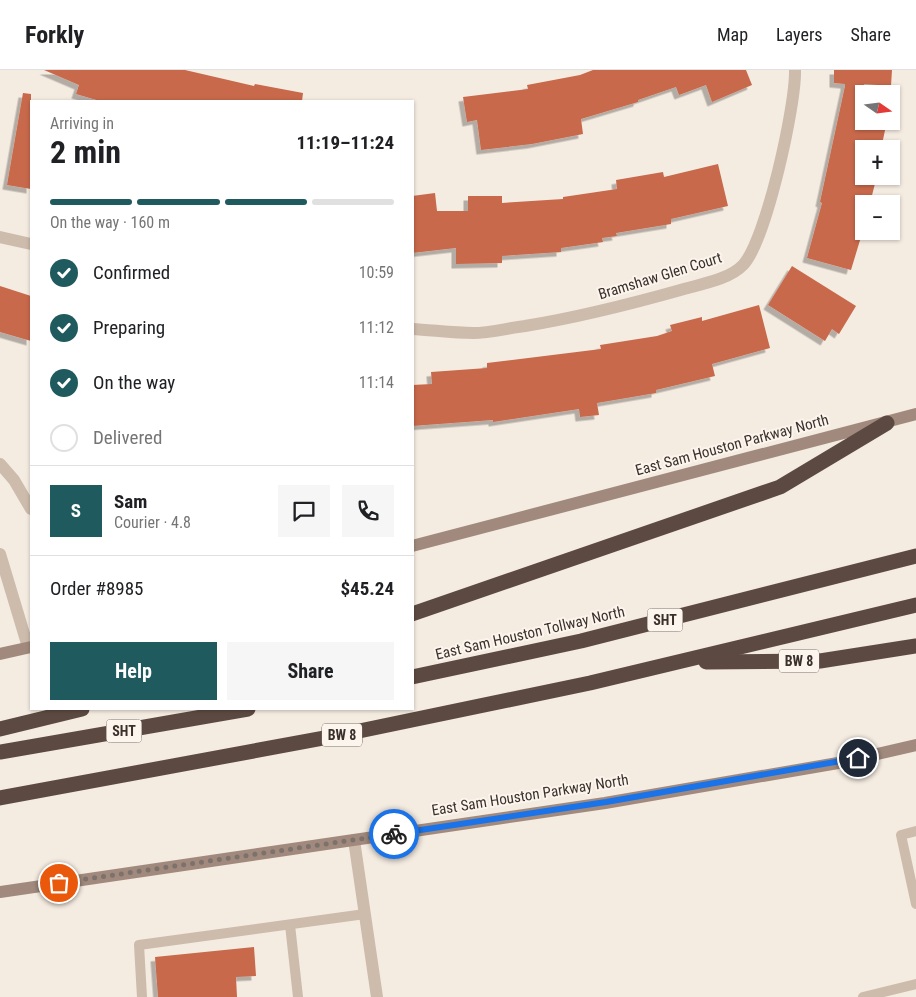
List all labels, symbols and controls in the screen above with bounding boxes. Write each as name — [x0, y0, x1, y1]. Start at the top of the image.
text: Forkly — [25, 21, 84, 49]
text: Map — [717, 24, 748, 45]
text: Layers — [776, 24, 823, 45]
text: Share — [851, 24, 891, 45]
north arrow — [855, 85, 900, 130]
map controls — [855, 85, 900, 240]
text: Arriving in — [50, 114, 114, 133]
text: 11:19–11:24 — [296, 131, 394, 154]
text: 2 min — [50, 133, 121, 171]
button: + — [855, 140, 900, 185]
button: − — [855, 195, 900, 240]
text: On the way · 160 m — [50, 213, 170, 232]
street label: Bramshaw Glen Court — [596, 249, 724, 303]
icon: check — [50, 259, 78, 287]
text: Confirmed — [93, 261, 170, 284]
text: 10:59 — [359, 263, 394, 282]
icon: check — [50, 314, 78, 342]
text: Preparing — [93, 316, 165, 339]
text: 11:12 — [359, 318, 394, 337]
icon: check — [50, 369, 78, 397]
text: On the way — [93, 371, 175, 394]
text: 11:14 — [359, 373, 394, 392]
street label: East Sam Houston Parkway North — [633, 411, 831, 479]
text: Delivered — [93, 426, 162, 449]
button: chat — [278, 485, 330, 537]
button: phone — [342, 485, 394, 537]
text: Sam — [114, 490, 147, 513]
text: S — [71, 499, 81, 522]
text: Courier · 4.8 — [114, 513, 191, 532]
text: Order #8985 — [50, 577, 143, 600]
text: $45.24 — [340, 577, 394, 600]
street label: East Sam Houston Tollway North — [434, 602, 626, 664]
road number: SHT — [648, 608, 682, 632]
button: Help — [50, 642, 217, 700]
button: Share — [227, 642, 394, 700]
road number: BW 8 — [779, 650, 819, 672]
road number: SHT — [106, 719, 142, 742]
road number: BW 8 — [322, 724, 362, 746]
pin — [837, 737, 879, 779]
icon: home — [844, 744, 872, 772]
street label: East Sam Houston Parkway North — [430, 771, 630, 819]
courier — [369, 809, 419, 859]
icon: bike — [380, 820, 408, 848]
pin — [38, 862, 80, 904]
icon: bag — [45, 869, 73, 897]

